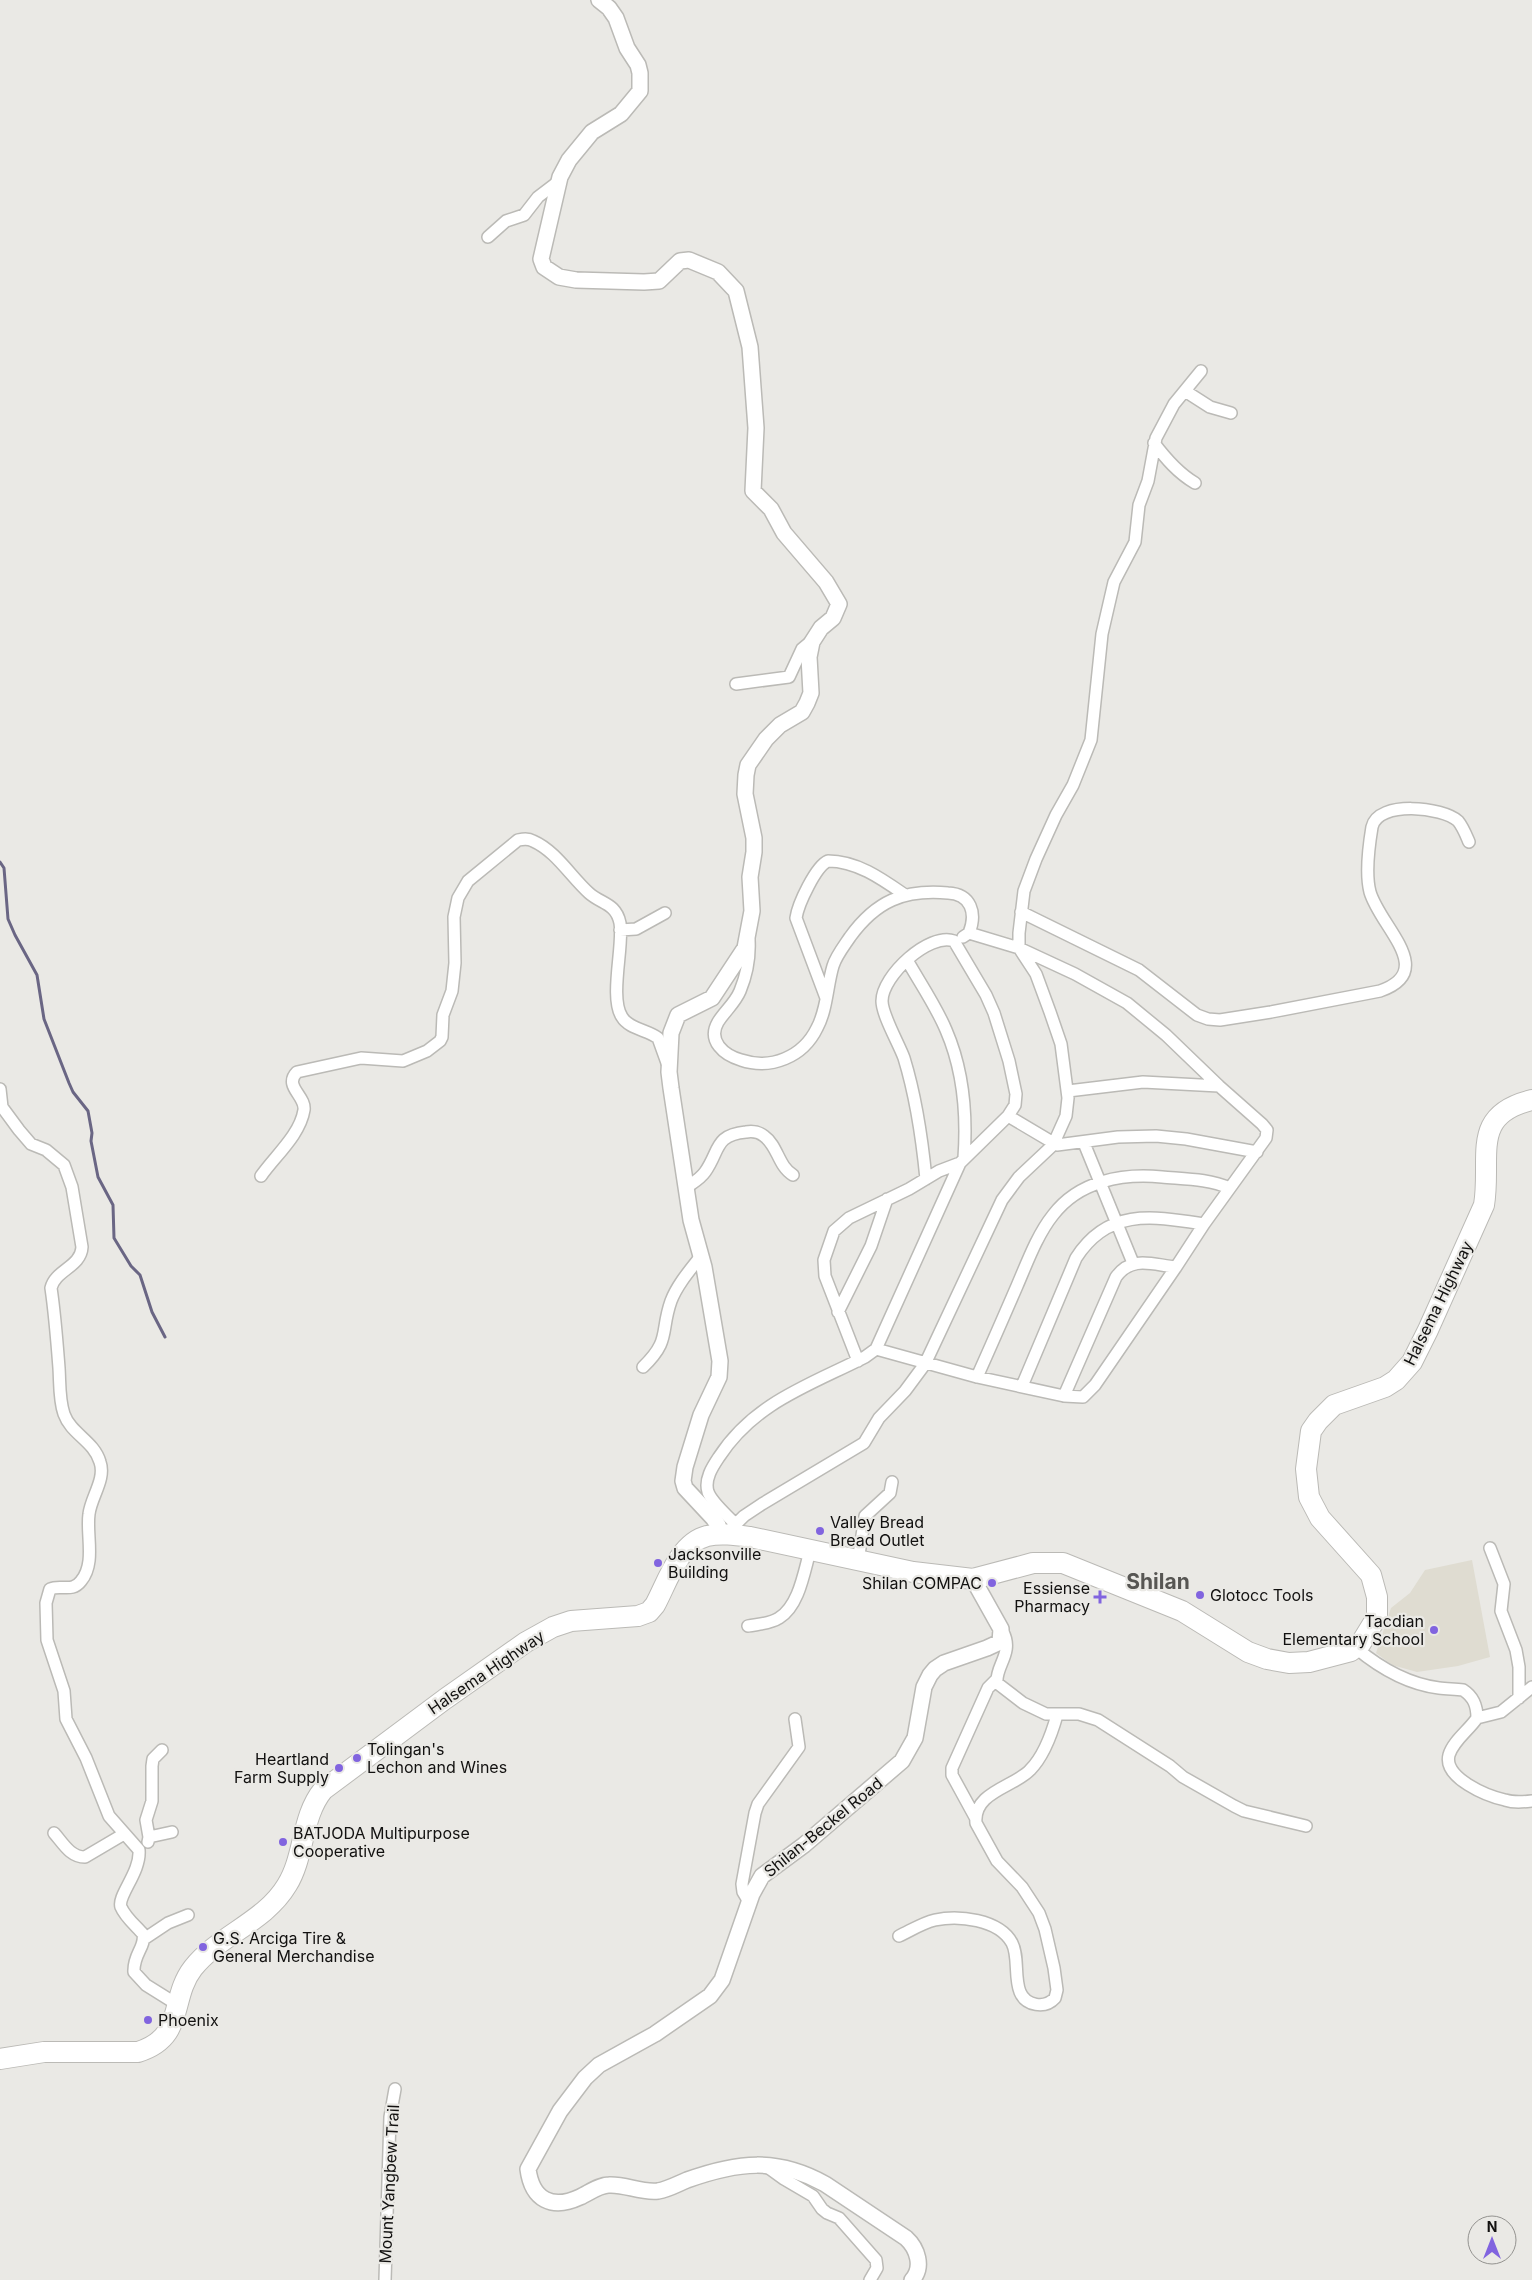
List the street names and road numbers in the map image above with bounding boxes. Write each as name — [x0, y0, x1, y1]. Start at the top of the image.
street label: Halsema Highway — [1399, 1238, 1477, 1368]
street label: Halsema Highway — [424, 1626, 548, 1718]
street label: Shilan-Beckel Road — [760, 1773, 886, 1881]
street label: Mount Yangbew Trail — [375, 2104, 403, 2264]

